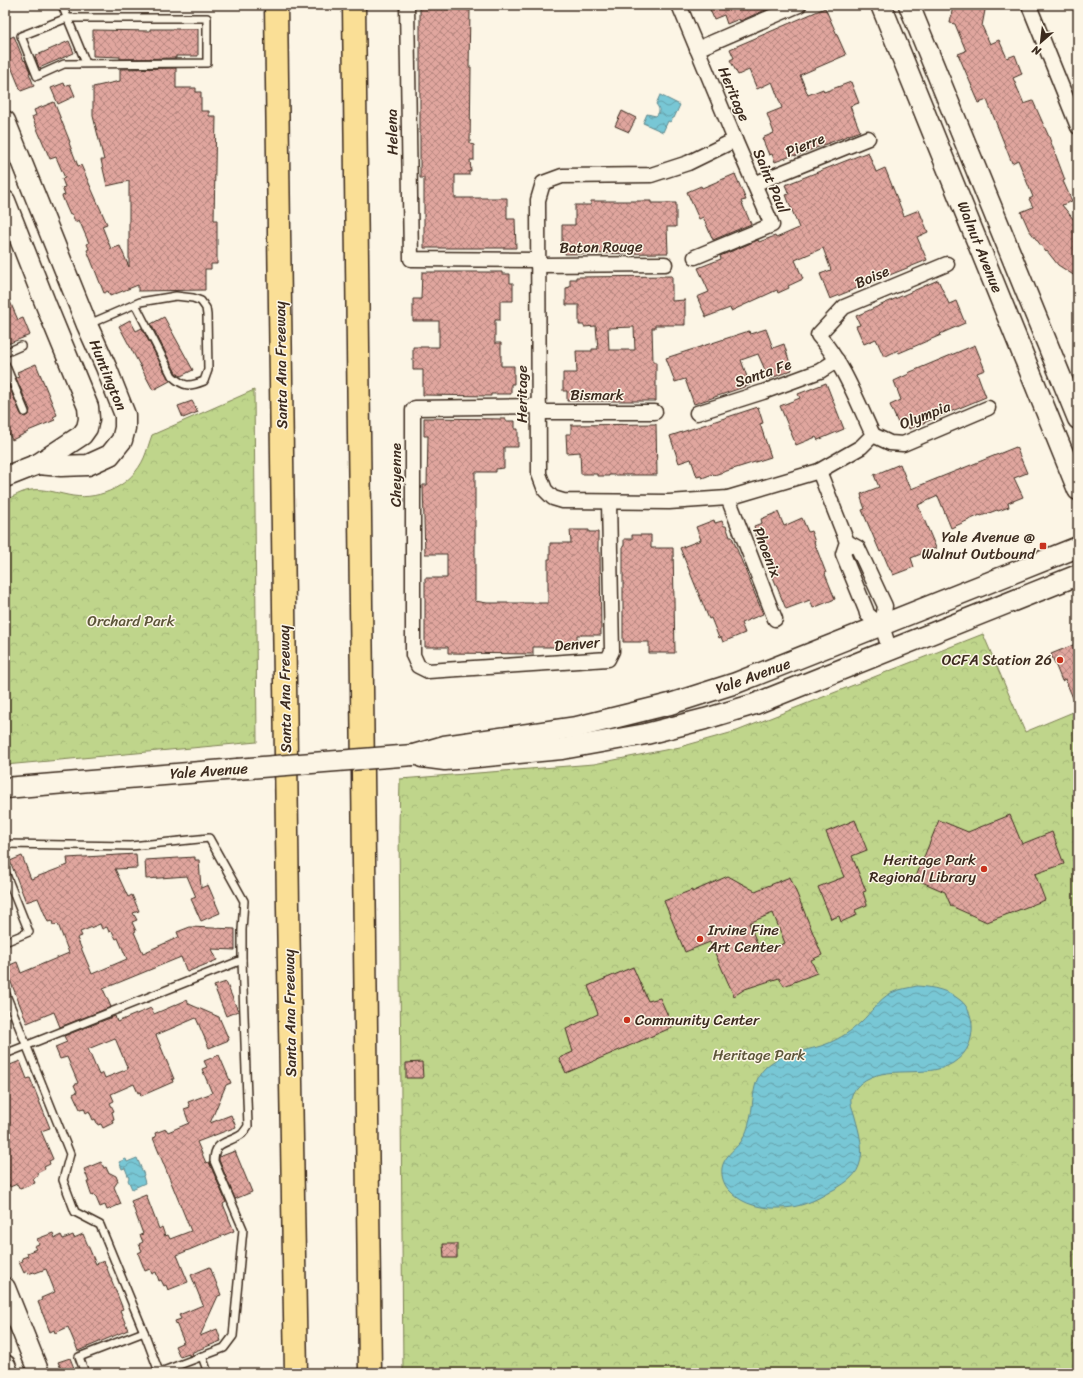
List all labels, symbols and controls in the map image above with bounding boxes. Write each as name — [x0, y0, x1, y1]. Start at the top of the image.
north arrow — [1021, 22, 1061, 62]
text: N — [1028, 40, 1045, 61]
street label: Heritage — [711, 62, 757, 126]
street label: Helena — [379, 108, 405, 155]
street label: Pierre — [781, 125, 829, 165]
street label: Saint Paul — [746, 144, 797, 218]
street label: Walnut Avenue — [950, 197, 1010, 297]
street label: Baton Rouge — [559, 233, 643, 261]
street label: Boise — [851, 258, 893, 296]
street label: Santa Ana Freeway — [267, 301, 295, 429]
street label: Huntington — [82, 335, 134, 415]
street label: Santa Fe — [731, 351, 795, 395]
street label: Heritage — [509, 365, 535, 423]
street label: Bismark — [570, 382, 625, 408]
street label: Olympia — [896, 393, 955, 437]
street label: Cheyenne — [383, 443, 409, 507]
street label: Phoenix — [746, 523, 789, 581]
place label: Yale Avenue @ Walnut Outbound — [922, 524, 1036, 567]
marker: Yale Avenue @ Walnut Outbound — [1038, 541, 1048, 551]
park label: Orchard Park — [87, 608, 176, 634]
street label: Santa Ana Freeway — [271, 625, 299, 753]
street label: Denver — [553, 629, 602, 659]
place label: OCFA Station 26 — [942, 647, 1052, 673]
street label: Yale Avenue — [712, 650, 794, 702]
marker: OCFA Station 26 — [1055, 655, 1065, 665]
street label: Yale Avenue — [169, 755, 249, 787]
place label: Heritage Park Regional Library — [869, 847, 976, 890]
marker: Heritage Park Regional Library — [979, 864, 989, 874]
place label: Irvine Fine Art Center — [707, 917, 781, 960]
marker: Irvine Fine Art Center — [695, 934, 705, 944]
street label: Santa Ana Freeway — [276, 949, 304, 1077]
place label: Community Center — [635, 1007, 760, 1033]
marker: Community Center — [622, 1015, 632, 1025]
park label: Heritage Park — [713, 1042, 805, 1068]

